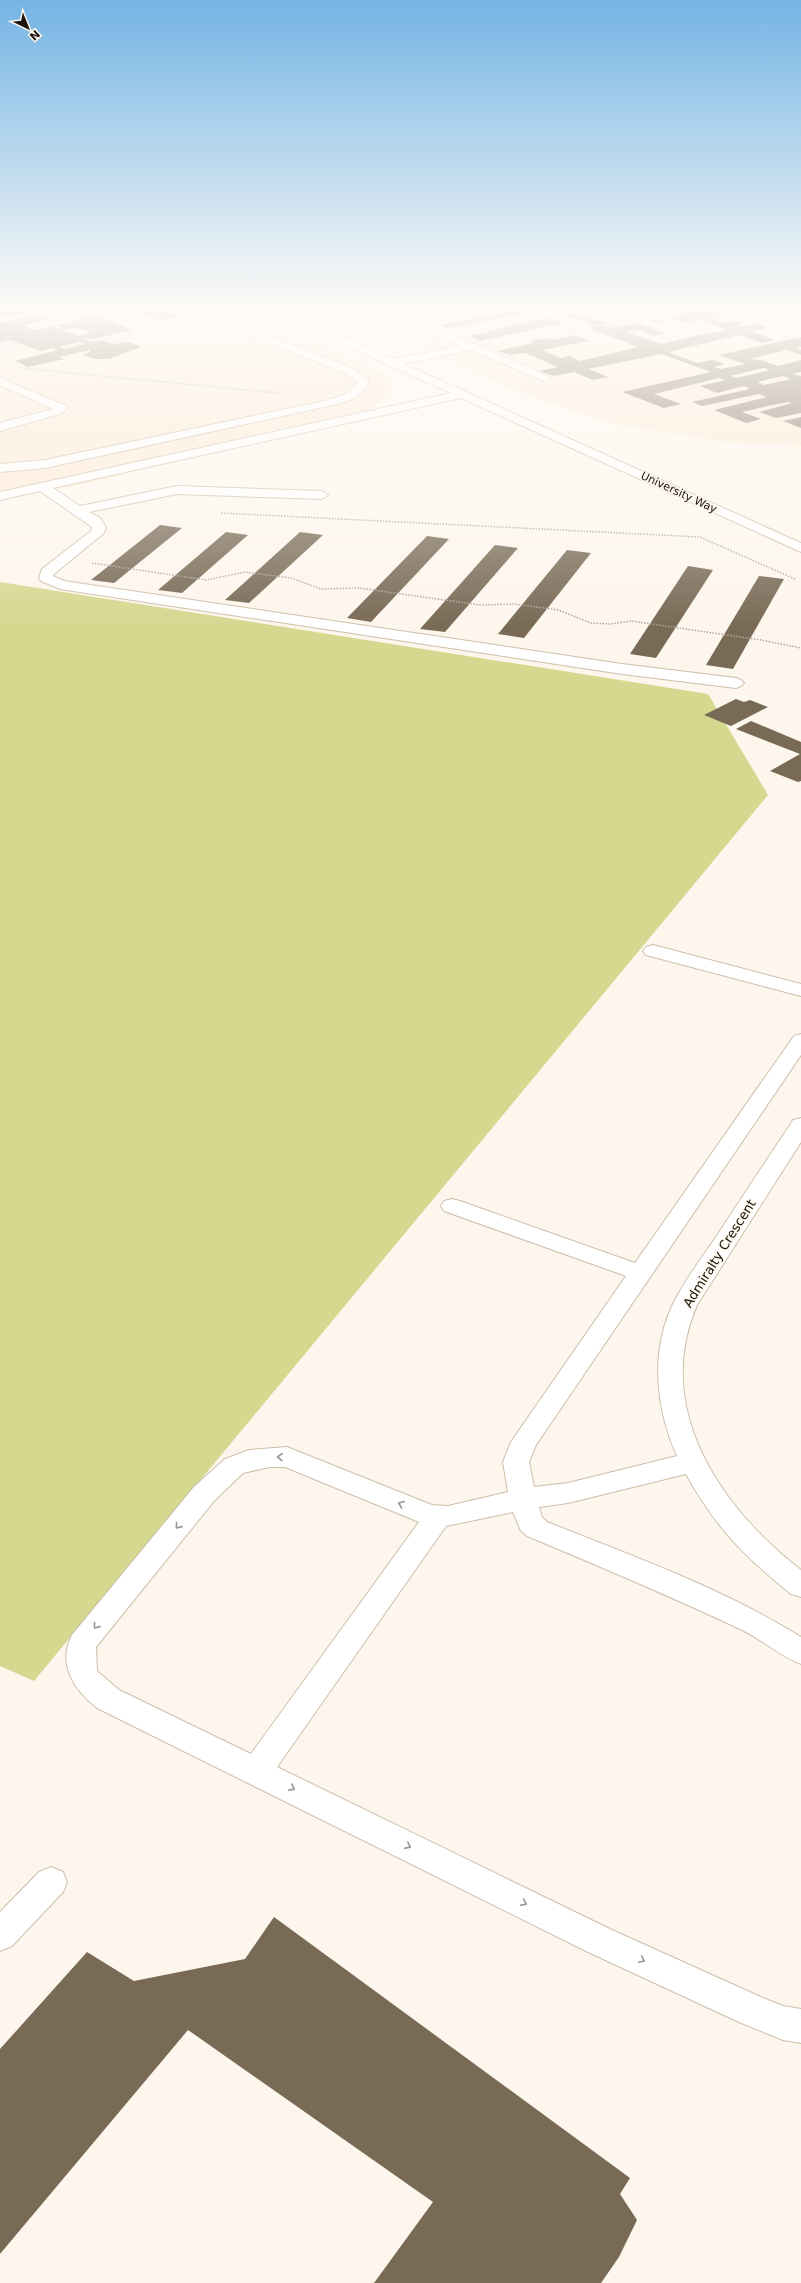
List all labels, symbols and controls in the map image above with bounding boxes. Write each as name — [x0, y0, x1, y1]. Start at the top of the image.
north arrow — [8, 8, 48, 48]
text: N — [27, 27, 42, 43]
street label: University Way — [639, 469, 719, 516]
street label: Admiralty Crescent — [680, 1197, 759, 1310]
one-way arrow — [277, 1453, 283, 1461]
one-way arrow — [398, 1501, 405, 1509]
one-way arrow — [176, 1521, 183, 1528]
one-way arrow — [93, 1622, 100, 1629]
one-way arrow — [287, 1783, 295, 1790]
one-way arrow — [403, 1841, 411, 1849]
one-way arrow — [520, 1898, 528, 1906]
one-way arrow — [637, 1955, 645, 1963]

